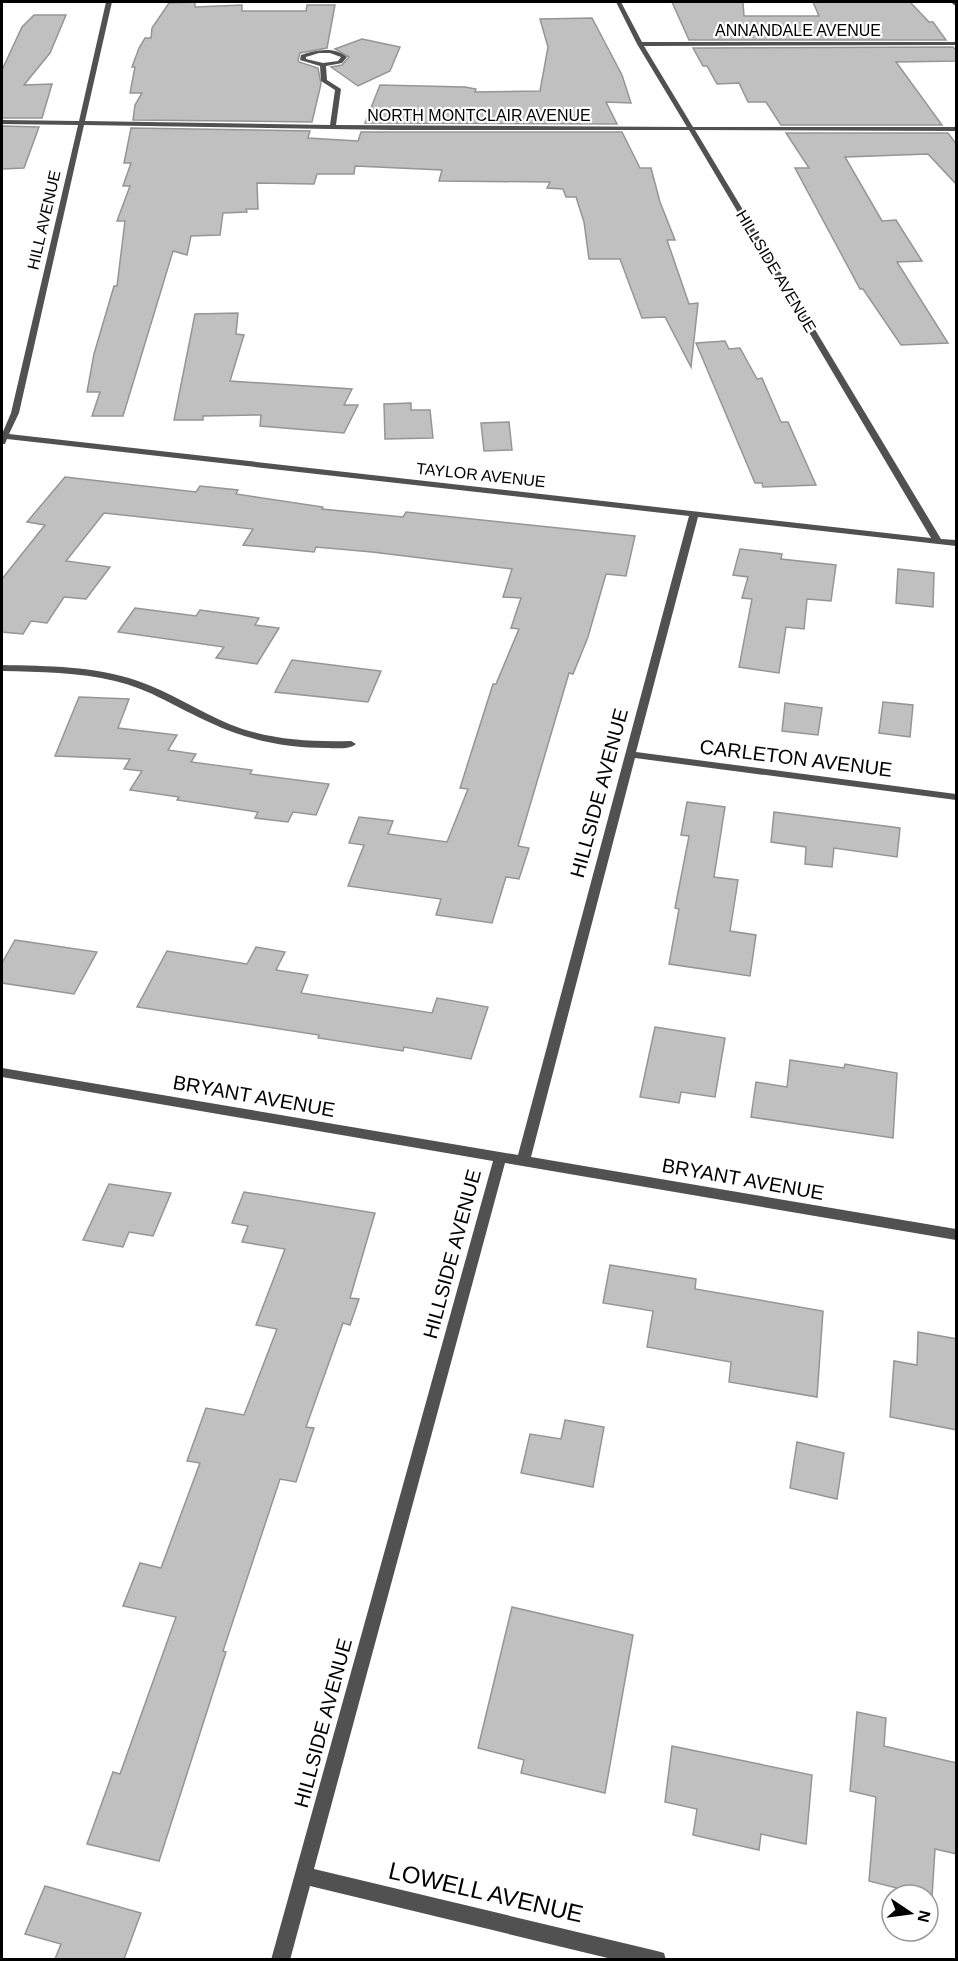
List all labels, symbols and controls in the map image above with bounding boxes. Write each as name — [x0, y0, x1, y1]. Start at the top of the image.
street label: ANNANDALE AVENUE — [715, 22, 881, 39]
street label: NORTH MONTCLAIR AVENUE — [367, 107, 591, 124]
street label: HILL AVENUE — [24, 169, 64, 271]
street label: HILLSIDE AVENUE — [733, 207, 819, 335]
street label: TAYLOR AVENUE — [416, 460, 546, 490]
street label: HILLSIDE AVENUE — [566, 706, 632, 880]
street label: CARLETON AVENUE — [698, 735, 894, 781]
street label: BRYANT AVENUE — [171, 1071, 337, 1121]
street label: BRYANT AVENUE — [660, 1154, 826, 1204]
street label: HILLSIDE AVENUE — [419, 1167, 485, 1341]
street label: HILLSIDE AVENUE — [290, 1636, 356, 1810]
street label: LOWELL AVENUE — [386, 1856, 586, 1928]
north arrow — [880, 1883, 940, 1943]
text: N — [915, 1909, 934, 1924]

